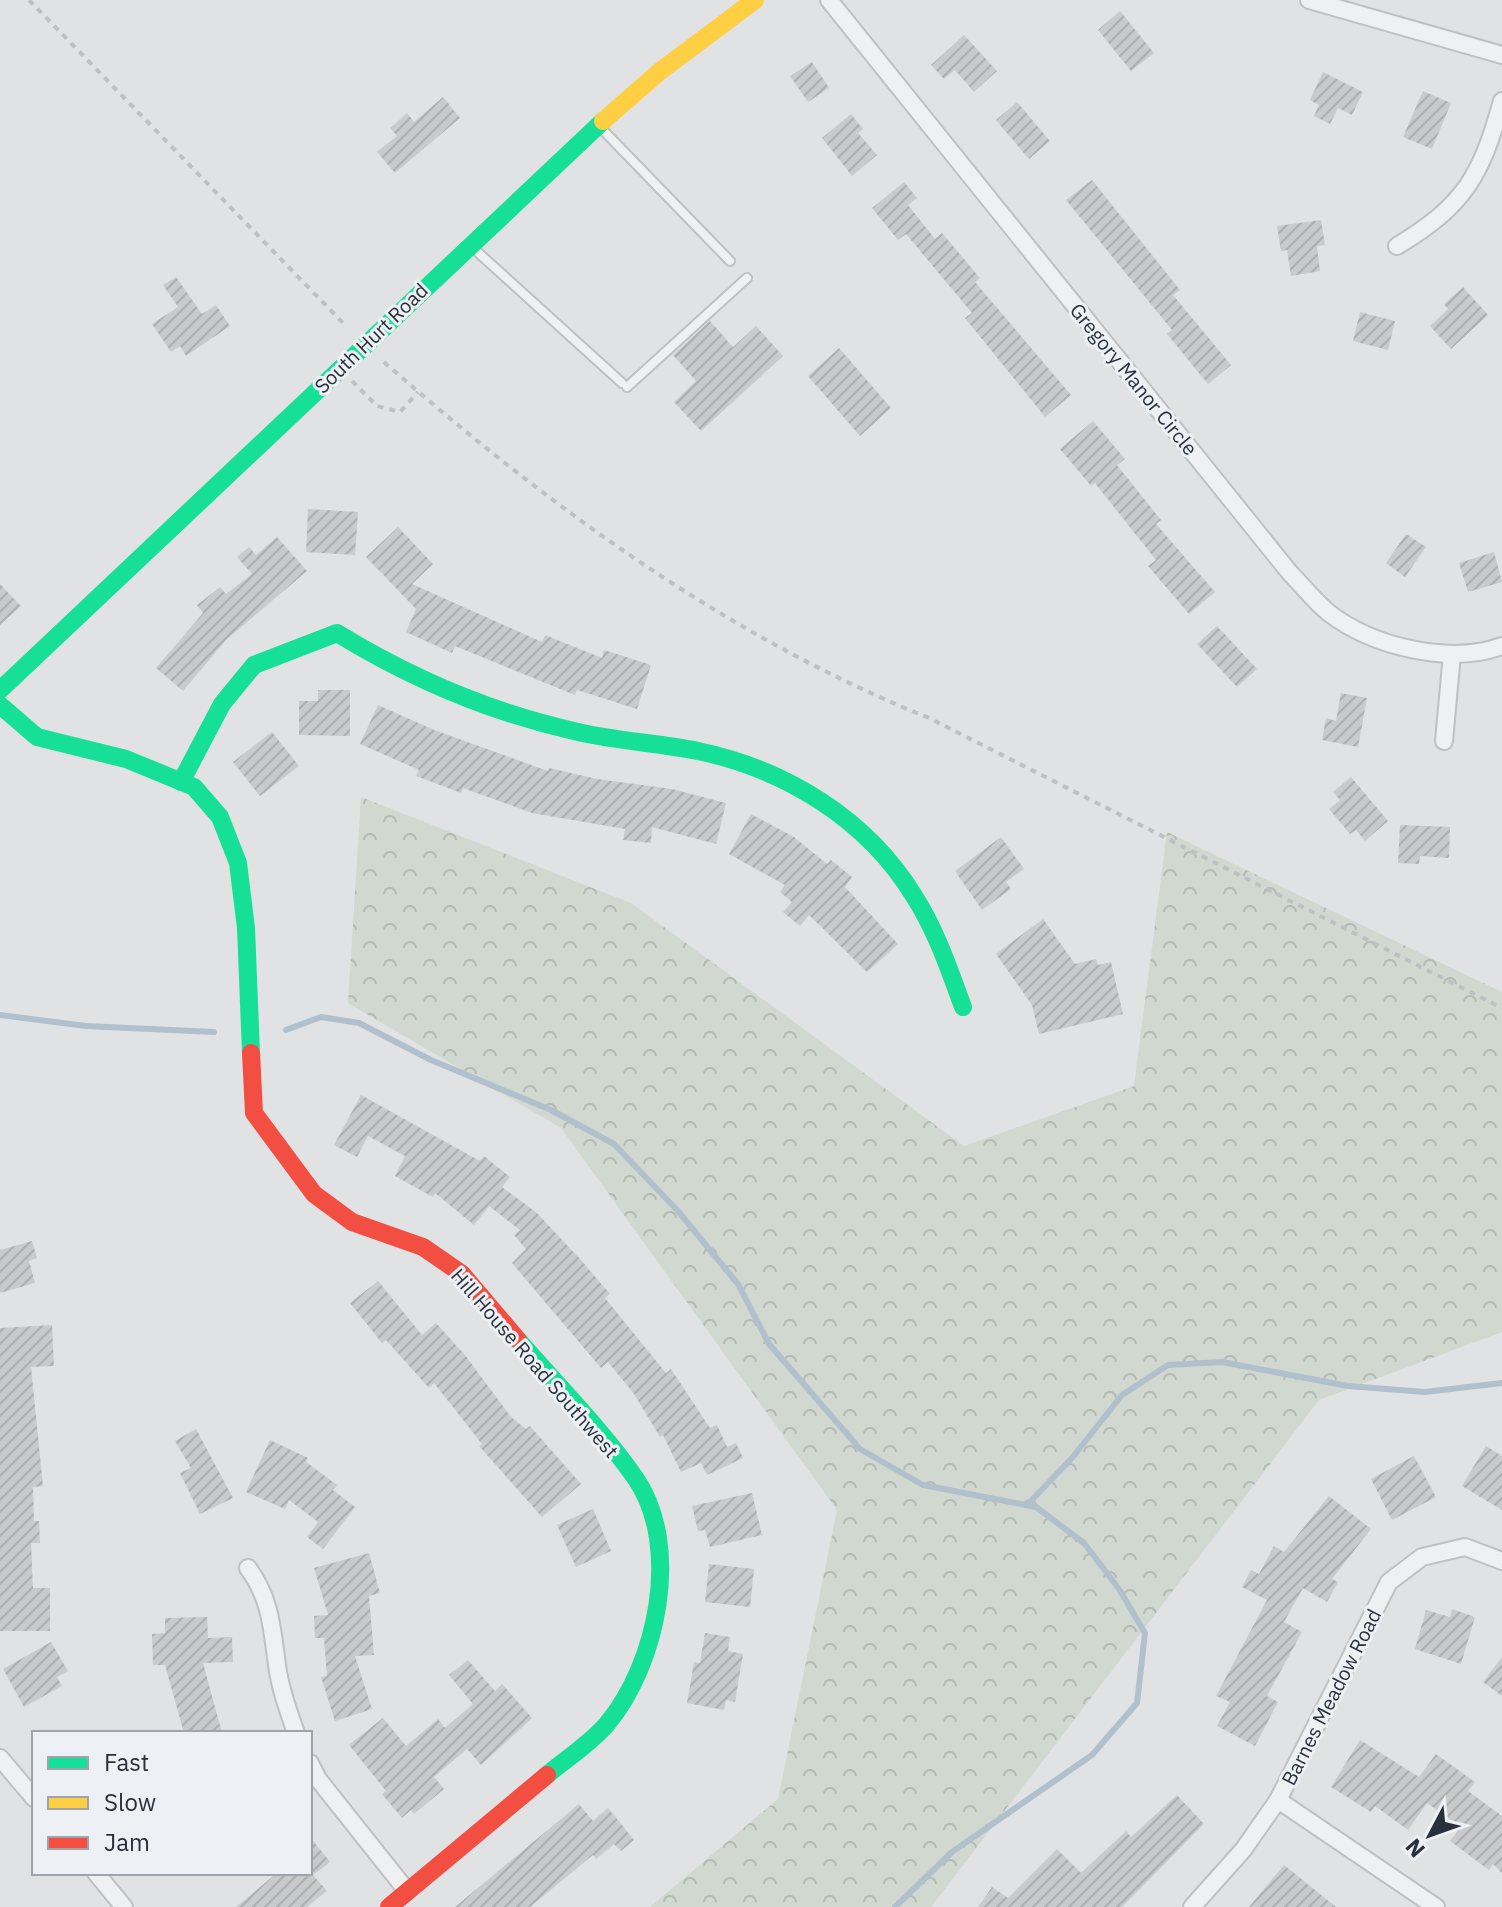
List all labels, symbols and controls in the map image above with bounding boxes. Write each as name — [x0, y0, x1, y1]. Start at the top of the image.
street label: South Hurt Road — [308, 277, 434, 399]
street label: Gregory Manor Circle — [1064, 297, 1204, 461]
street label: Hill House Road Southwest — [445, 1263, 625, 1463]
street label: Barnes Meadow Road — [1275, 1604, 1387, 1790]
legend — [32, 1731, 312, 1875]
text: Fast — [104, 1746, 149, 1778]
text: Slow — [104, 1786, 156, 1818]
north arrow — [1390, 1795, 1470, 1875]
text: Jam — [104, 1826, 150, 1858]
text: N — [1398, 1833, 1431, 1864]

